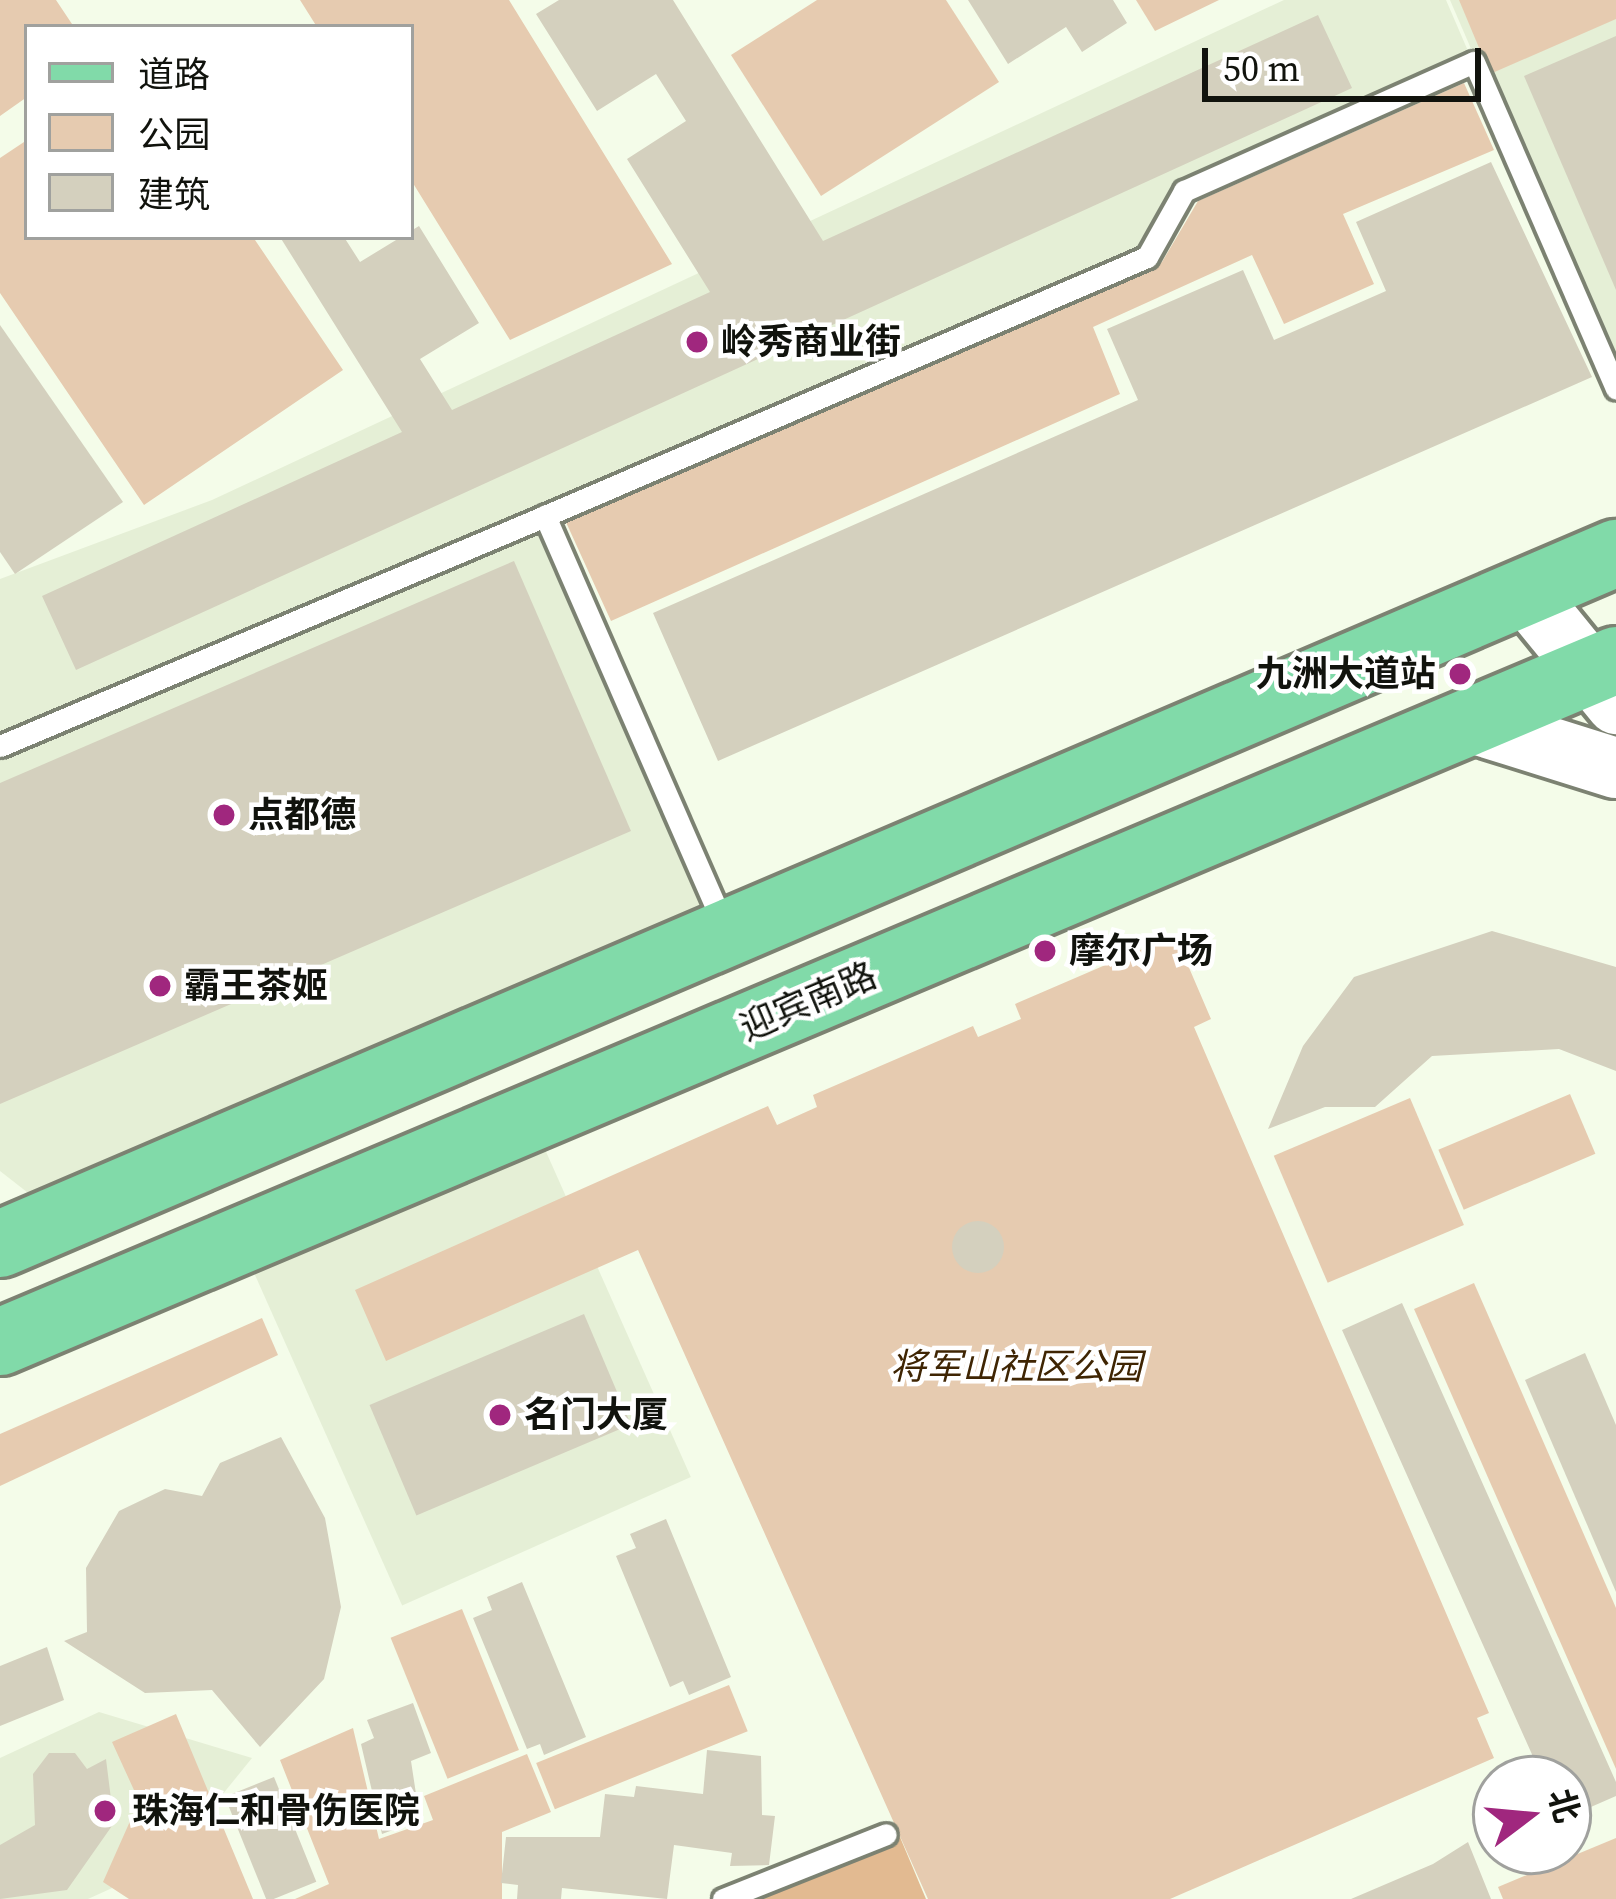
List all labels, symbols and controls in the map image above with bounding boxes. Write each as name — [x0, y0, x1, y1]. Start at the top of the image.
legend — [24, 24, 414, 240]
scale bar — [1208, 24, 1487, 98]
text: 50 m — [1223, 44, 1300, 93]
text: 道路 — [138, 50, 210, 99]
text: 公园 — [138, 110, 210, 159]
text: 建筑 — [138, 170, 210, 219]
place label: 岭秀商业街 — [721, 320, 901, 364]
marker: 岭秀商业街 — [684, 329, 710, 355]
place label: 九洲大道站 — [1256, 652, 1436, 696]
marker: 九洲大道站 — [1447, 661, 1473, 687]
place label: 点都德 — [248, 793, 356, 837]
marker: 点都德 — [211, 802, 237, 828]
place label: 摩尔广场 — [1069, 929, 1213, 973]
marker: 摩尔广场 — [1032, 938, 1058, 964]
street label: 迎宾南路 — [733, 953, 883, 1049]
place label: 霸王茶姬 — [184, 964, 328, 1008]
marker: 霸王茶姬 — [147, 973, 173, 999]
park label: 将军山社区公园 — [890, 1345, 1142, 1389]
place label: 名门大厦 — [524, 1393, 668, 1437]
marker: 名门大厦 — [487, 1402, 513, 1428]
north arrow — [1472, 1755, 1592, 1875]
text: 北 — [1538, 1784, 1590, 1828]
place label: 珠海仁和骨伤医院 — [132, 1789, 420, 1833]
marker: 珠海仁和骨伤医院 — [89, 1795, 121, 1827]

